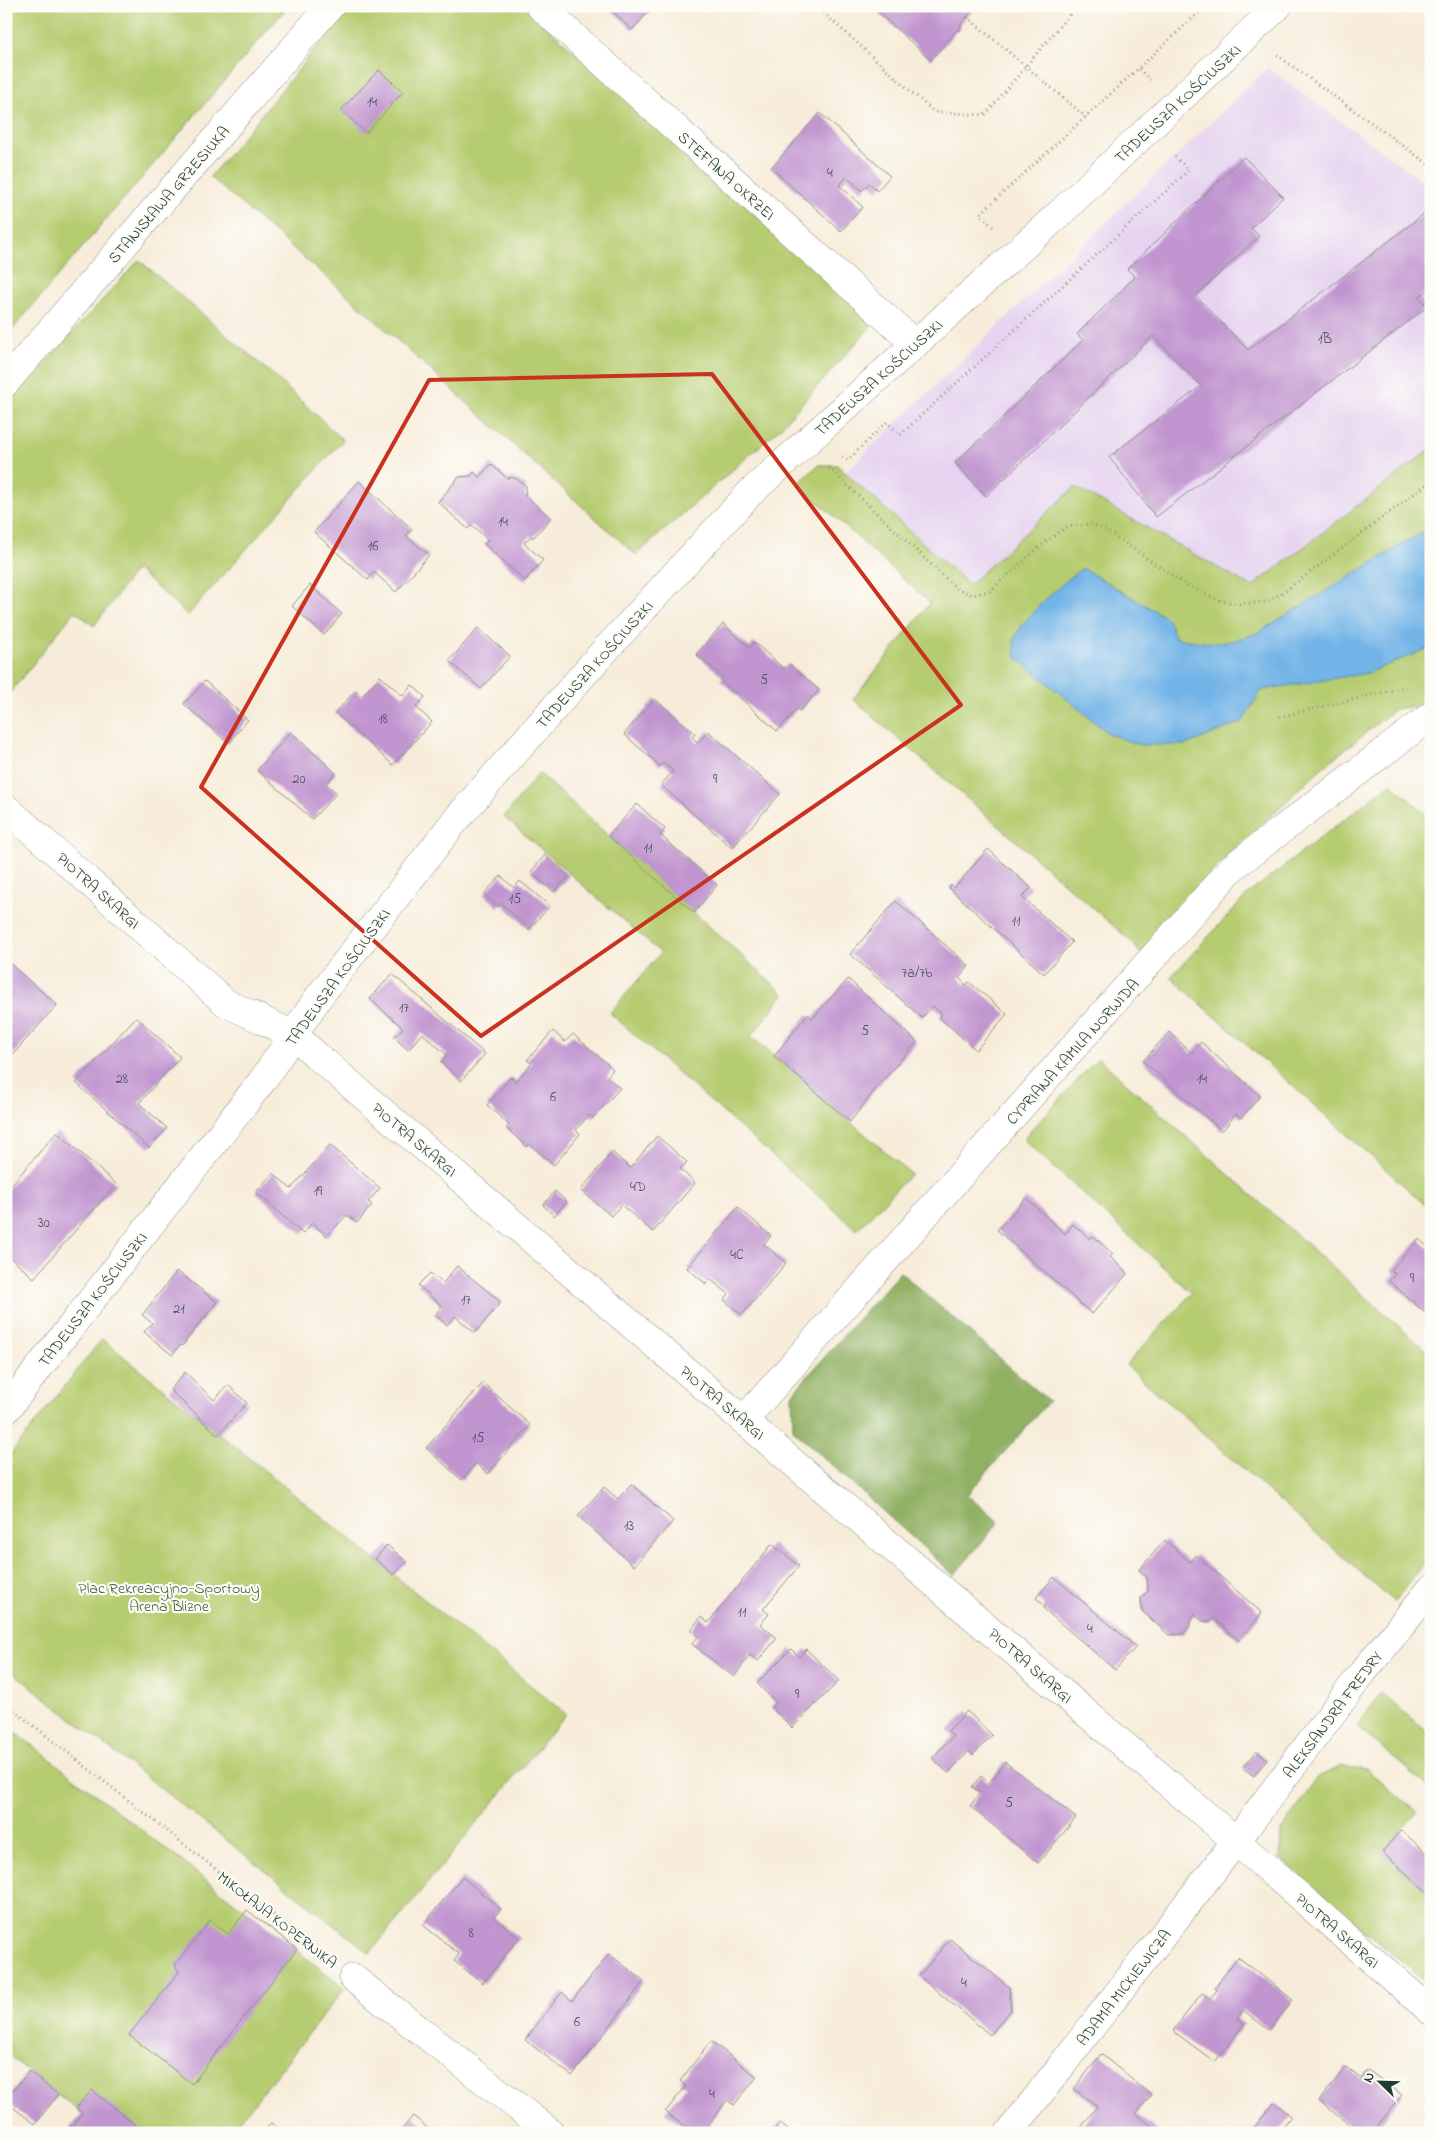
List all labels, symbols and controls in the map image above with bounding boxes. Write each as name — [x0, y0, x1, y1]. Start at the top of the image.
street label: TADEUSZA KOŚCIUSZKI — [1110, 39, 1247, 170]
house number: 14 — [367, 92, 377, 113]
street label: STANISŁAWA GRZESIUKA — [103, 121, 236, 269]
street label: STEFANA OKRZEI — [672, 126, 780, 227]
house number: 4 — [827, 163, 833, 184]
street label: TADEUSZA KOŚCIUSZKI — [810, 314, 949, 443]
house number: 1B — [1318, 329, 1332, 350]
house number: 14 — [498, 512, 508, 533]
house number: 16 — [368, 536, 378, 557]
street label: TADEUSZA KOŚCIUSZKI — [531, 596, 660, 735]
house number: 5 — [760, 670, 768, 691]
house number: 18 — [378, 709, 388, 730]
house number: 20 — [292, 769, 306, 790]
house number: 9 — [713, 769, 718, 790]
house number: 11 — [644, 838, 653, 859]
street label: PIOTRA SKARGI — [51, 847, 145, 936]
house number: 15 — [509, 889, 521, 910]
street label: TADEUSZA KOŚCIUSZKI — [280, 904, 397, 1052]
house number: 11 — [1012, 911, 1021, 932]
house number: 7a/7b — [902, 963, 933, 984]
street label: CYPRIANA KAMILA NORWIDA — [1001, 974, 1146, 1131]
house number: 17 — [399, 998, 409, 1019]
house number: 5 — [861, 1021, 869, 1042]
house number: 28 — [116, 1069, 128, 1090]
house number: 14 — [1197, 1069, 1207, 1090]
house number: 6 — [550, 1087, 556, 1108]
street label: PIOTRA SKARGI — [366, 1098, 462, 1184]
house number: 4D — [630, 1177, 646, 1198]
house number: 19 — [314, 1181, 323, 1202]
house number: 30 — [38, 1213, 50, 1234]
street label: TADEUSZA KOŚCIUSZKI — [33, 1227, 154, 1373]
house number: 4C — [730, 1245, 744, 1266]
house number: 9 — [1410, 1268, 1415, 1289]
house number: 17 — [461, 1290, 471, 1311]
house number: 21 — [173, 1299, 185, 1320]
street label: PIOTRA SKARGI — [674, 1361, 770, 1447]
house number: 15 — [472, 1428, 484, 1449]
house number: 13 — [624, 1516, 634, 1537]
park label: Plac Rekreacyjno-Sportowy Arena Blizne — [78, 1577, 260, 1619]
house number: 11 — [738, 1602, 747, 1623]
house number: 4 — [1087, 1619, 1093, 1640]
street label: PIOTRA SKARGI — [982, 1623, 1077, 1710]
street label: ALEKSANDRA FREDRY — [1278, 1646, 1390, 1784]
house number: 9 — [795, 1684, 800, 1705]
house number: 5 — [1005, 1793, 1013, 1814]
street label: MIKOŁAJA KOPERNIKA — [212, 1866, 342, 1975]
street label: PIOTRA SKARGI — [1289, 1888, 1384, 1975]
house number: 8 — [468, 1923, 474, 1944]
street label: ADAMA MICKIEWICZA — [1071, 1925, 1178, 2052]
house number: 4 — [961, 1973, 967, 1994]
house number: 6 — [574, 2012, 580, 2033]
north arrow — [1354, 2056, 1404, 2106]
text: N — [1358, 2069, 1381, 2086]
house number: 4 — [709, 2084, 715, 2105]

